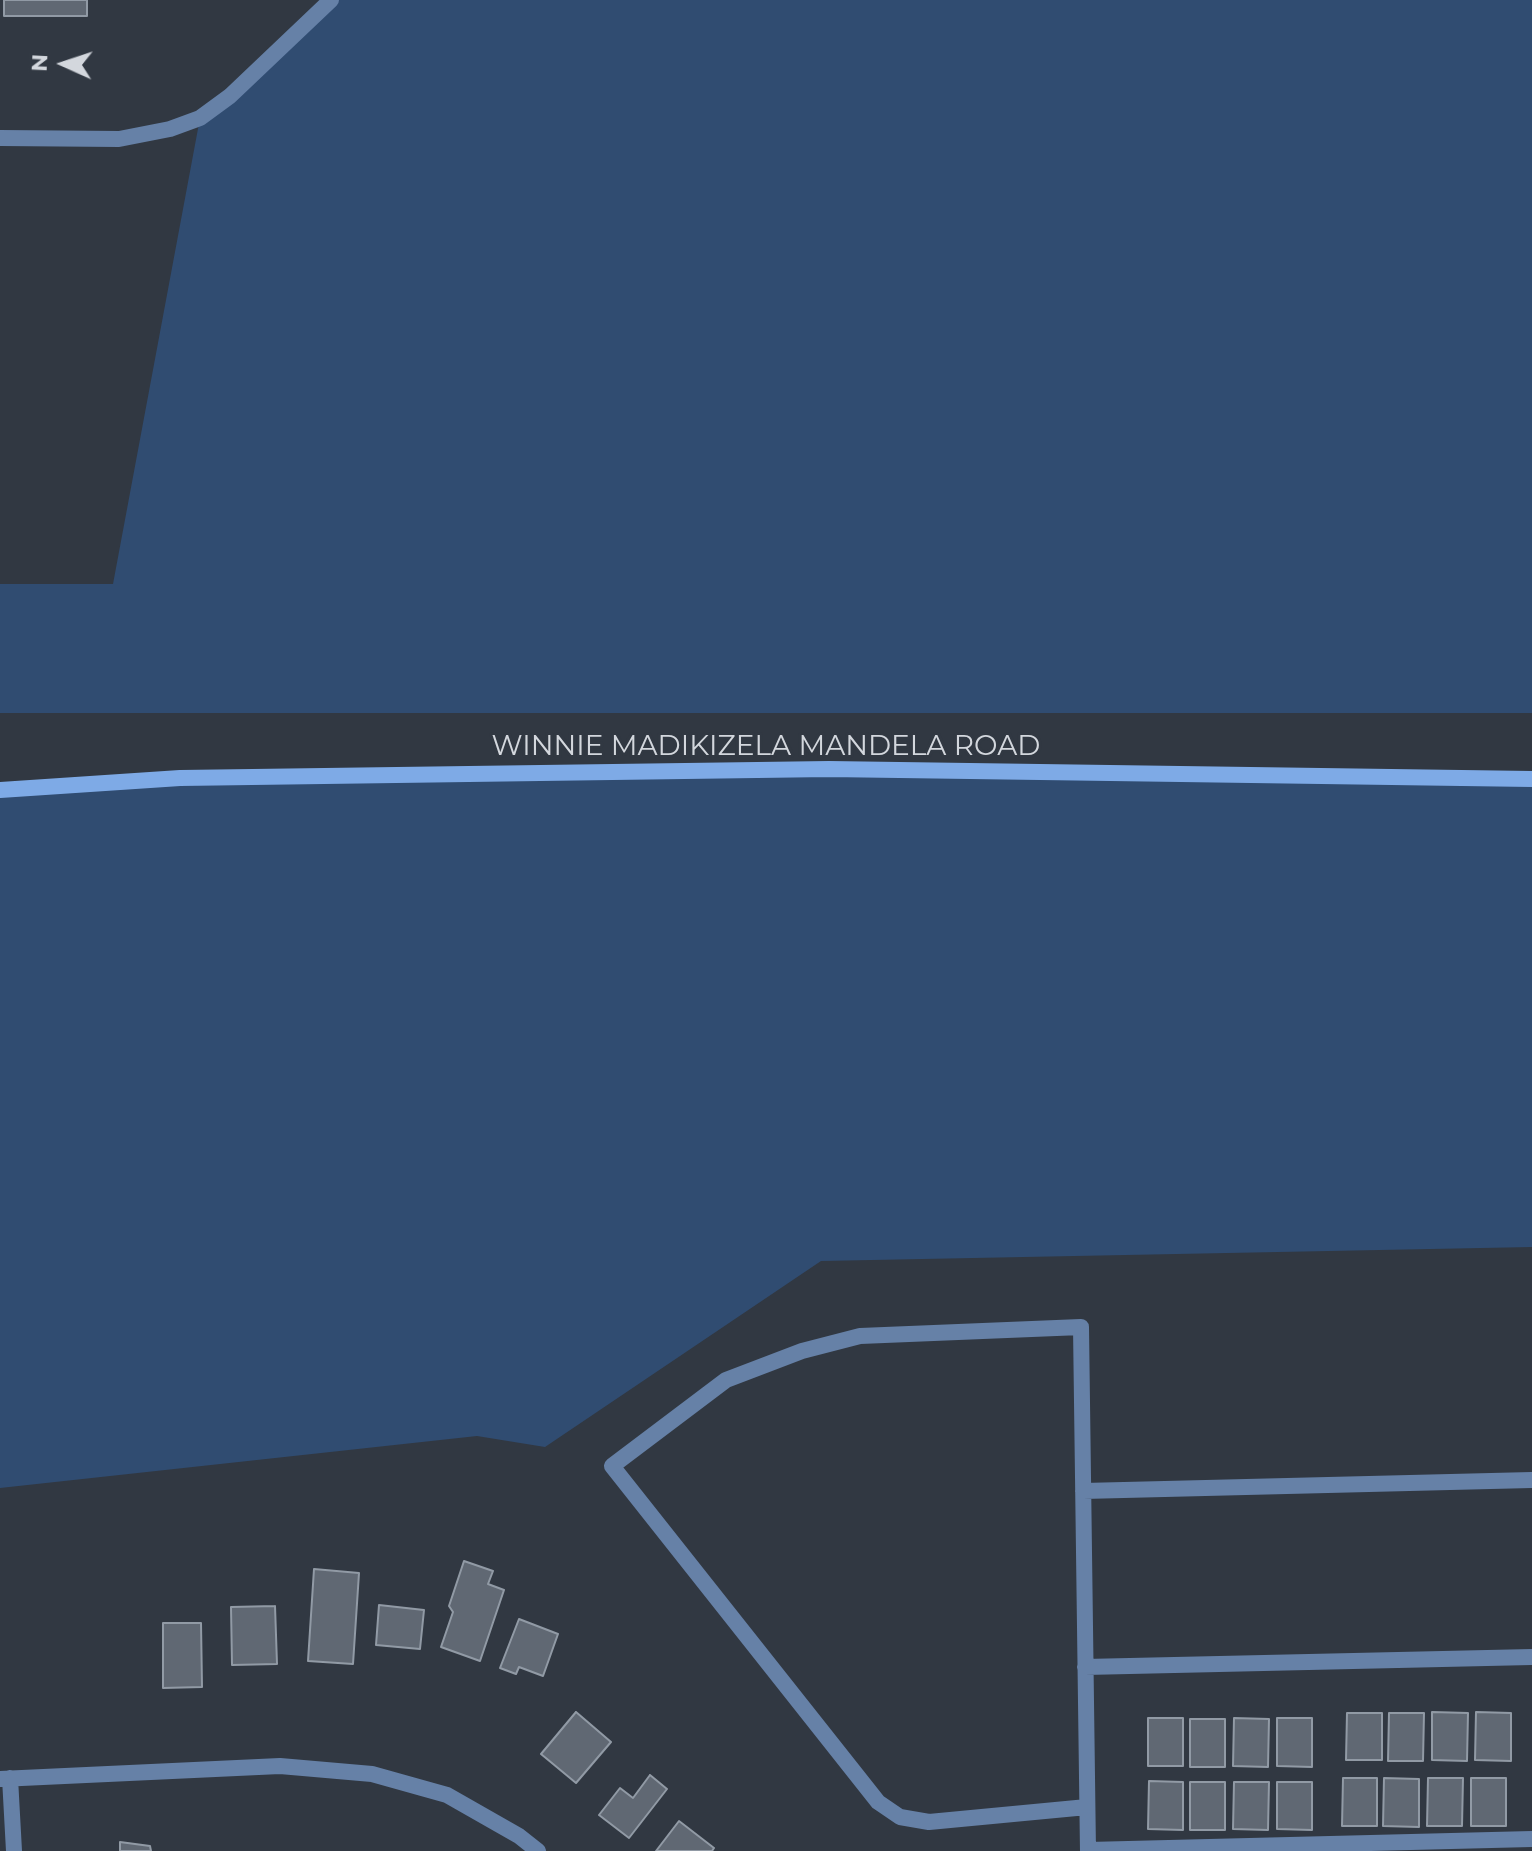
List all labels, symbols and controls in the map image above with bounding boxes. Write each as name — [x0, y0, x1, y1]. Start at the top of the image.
north arrow — [24, 24, 104, 104]
text: N — [26, 53, 53, 72]
street label: WINNIE MADIKIZELA MANDELA ROAD — [492, 730, 1040, 764]

